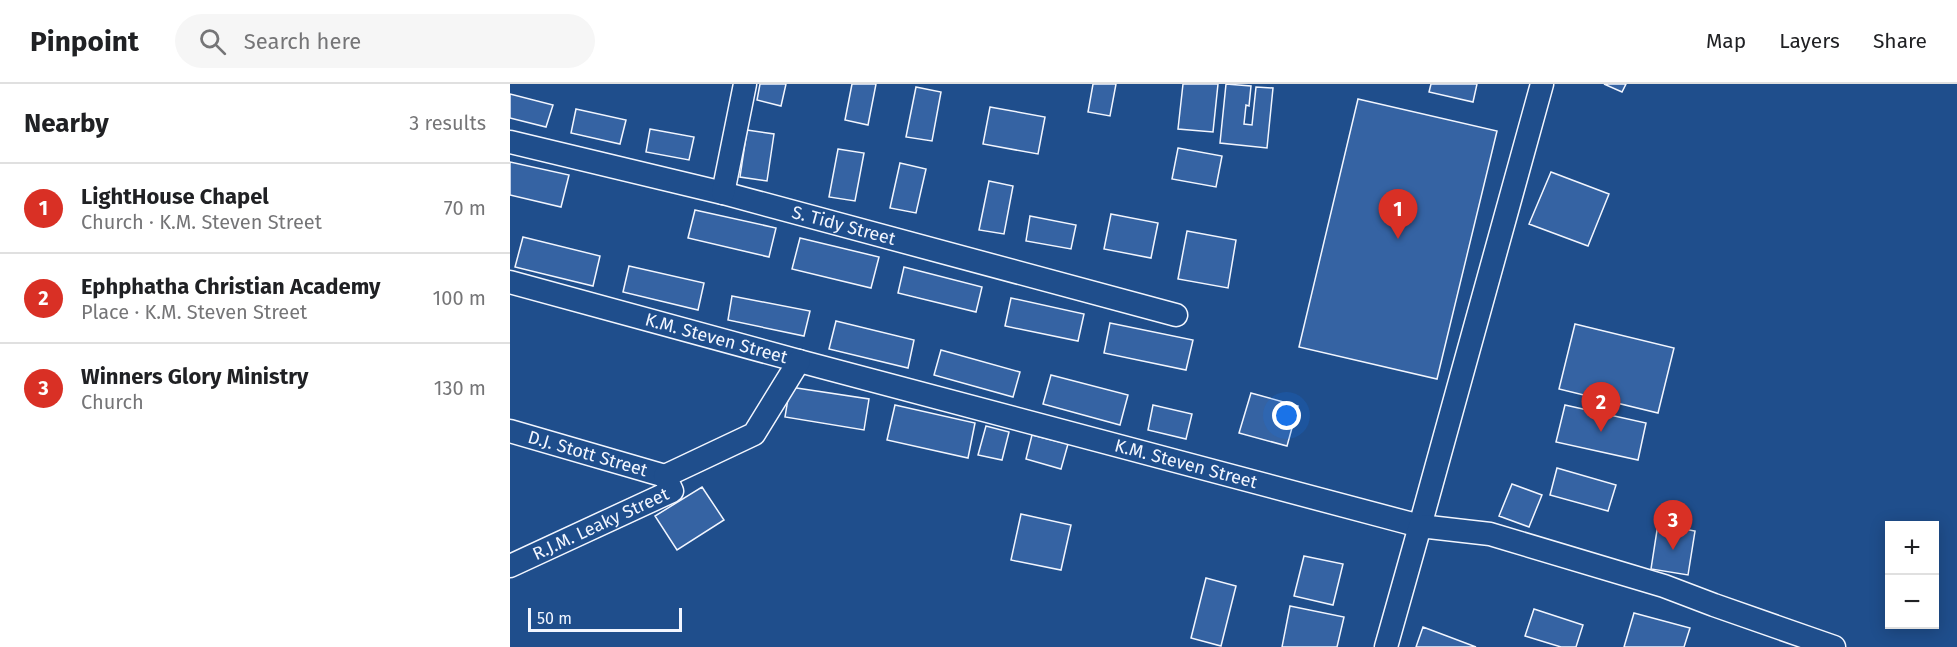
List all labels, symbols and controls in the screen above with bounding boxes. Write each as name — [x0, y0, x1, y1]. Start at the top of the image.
search box — [175, 14, 595, 68]
text: Pinpoint — [30, 25, 139, 58]
icon: search — [196, 25, 229, 58]
text: Search here — [244, 28, 361, 55]
text: Map — [1706, 28, 1746, 54]
text: Layers — [1779, 28, 1840, 54]
text: Share — [1873, 28, 1927, 54]
text: Nearby — [24, 108, 109, 139]
text: 3 results — [409, 111, 486, 135]
text: LightHouse Chapel — [81, 183, 269, 210]
pin: 1 — [1378, 190, 1418, 239]
text: 1 — [39, 196, 48, 220]
text: 70 m — [444, 196, 486, 220]
street label: S. Tidy Street — [789, 201, 898, 250]
text: Church · K.M. Steven Street — [81, 210, 322, 234]
text: Ephphatha Christian Academy — [81, 273, 381, 300]
text: 2 — [38, 286, 49, 310]
text: 100 m — [433, 286, 486, 310]
text: Place · K.M. Steven Street — [81, 300, 307, 324]
street label: K.M. Steven Street — [643, 308, 791, 369]
text: Winners Glory Ministry — [81, 363, 308, 390]
text: 3 — [38, 376, 49, 400]
text: 130 m — [434, 376, 486, 400]
pin: 2 — [1582, 382, 1620, 432]
text: Church — [81, 390, 144, 414]
your location — [1272, 401, 1301, 430]
street label: D.J. Stott Street — [525, 426, 651, 481]
street label: K.M. Steven Street — [1112, 434, 1260, 493]
street label: R.J.M. Leaky Street — [529, 483, 673, 565]
pin: 3 — [1654, 500, 1692, 550]
map controls — [1885, 521, 1939, 629]
button: + — [1885, 521, 1939, 575]
button: − — [1885, 575, 1939, 629]
scale bar — [528, 605, 682, 632]
text: 50 m — [537, 609, 572, 628]

